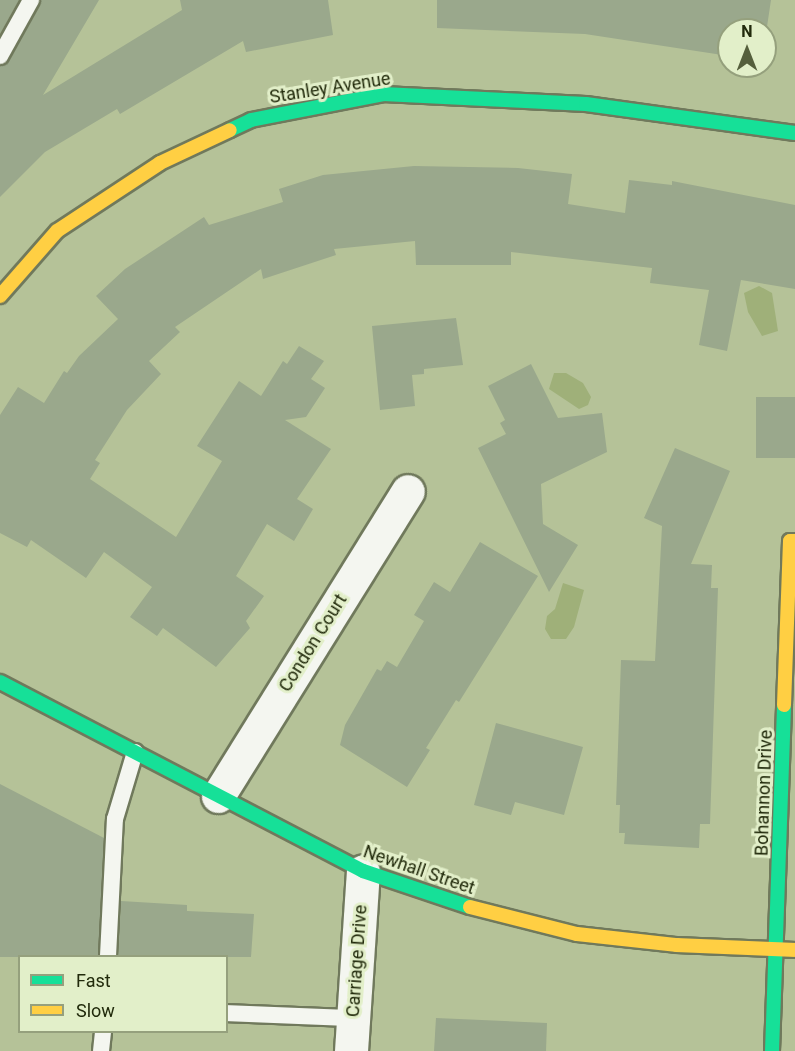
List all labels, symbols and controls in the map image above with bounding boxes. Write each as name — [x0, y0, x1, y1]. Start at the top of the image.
north arrow — [717, 18, 777, 78]
text: N — [741, 22, 753, 41]
street label: Stanley Avenue — [268, 68, 392, 108]
street label: Condon Court — [274, 590, 352, 696]
street label: Bohannon Drive — [751, 730, 777, 856]
street label: Newhall Street — [360, 841, 478, 899]
street label: Carriage Drive — [342, 904, 372, 1018]
legend — [18, 955, 228, 1033]
text: Fast — [76, 970, 111, 991]
text: Slow — [76, 1000, 115, 1021]

